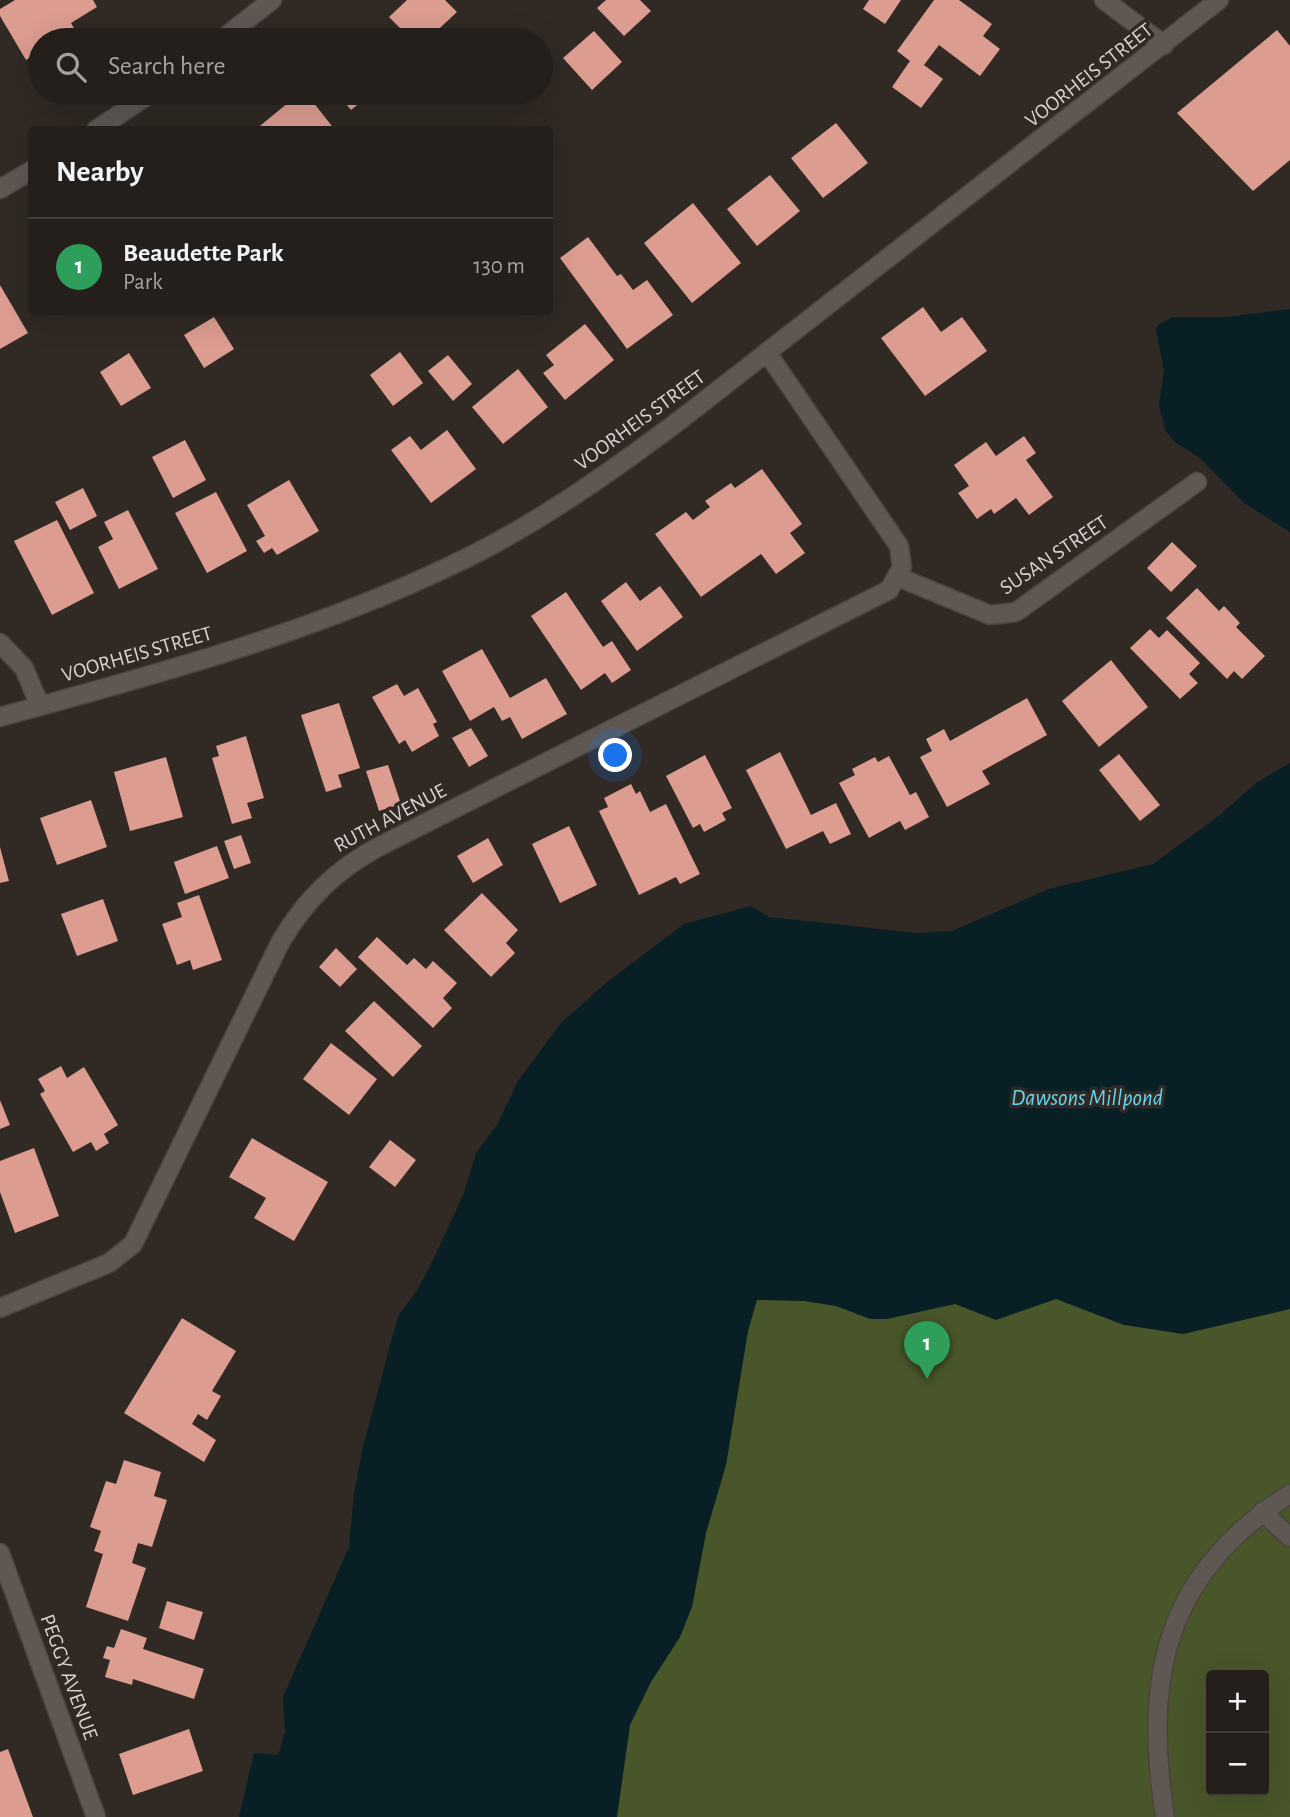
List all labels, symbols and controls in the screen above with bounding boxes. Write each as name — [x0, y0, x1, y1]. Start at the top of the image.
street label: VOORHEIS STREET — [1021, 19, 1157, 131]
search box — [28, 28, 553, 105]
icon: search — [52, 48, 90, 86]
text: Search here — [108, 53, 226, 79]
text: Nearby — [56, 157, 144, 187]
text: Beaudette Park — [123, 240, 284, 266]
text: 1 — [75, 255, 83, 278]
text: 130 m — [473, 255, 525, 278]
text: Park — [123, 271, 163, 294]
street label: VOORHEIS STREET — [571, 366, 709, 474]
street label: SUSAN STREET — [996, 511, 1112, 599]
street label: VOORHEIS STREET — [59, 622, 215, 686]
your location — [598, 738, 632, 772]
street label: RUTH AVENUE — [330, 780, 450, 856]
water label: Dawsons Millpond — [1011, 1087, 1163, 1110]
pin: 1 — [904, 1321, 950, 1379]
street label: PEGGY AVENUE — [37, 1612, 101, 1742]
map controls — [1206, 1670, 1269, 1796]
button: + — [1206, 1670, 1269, 1733]
button: − — [1206, 1733, 1269, 1796]

